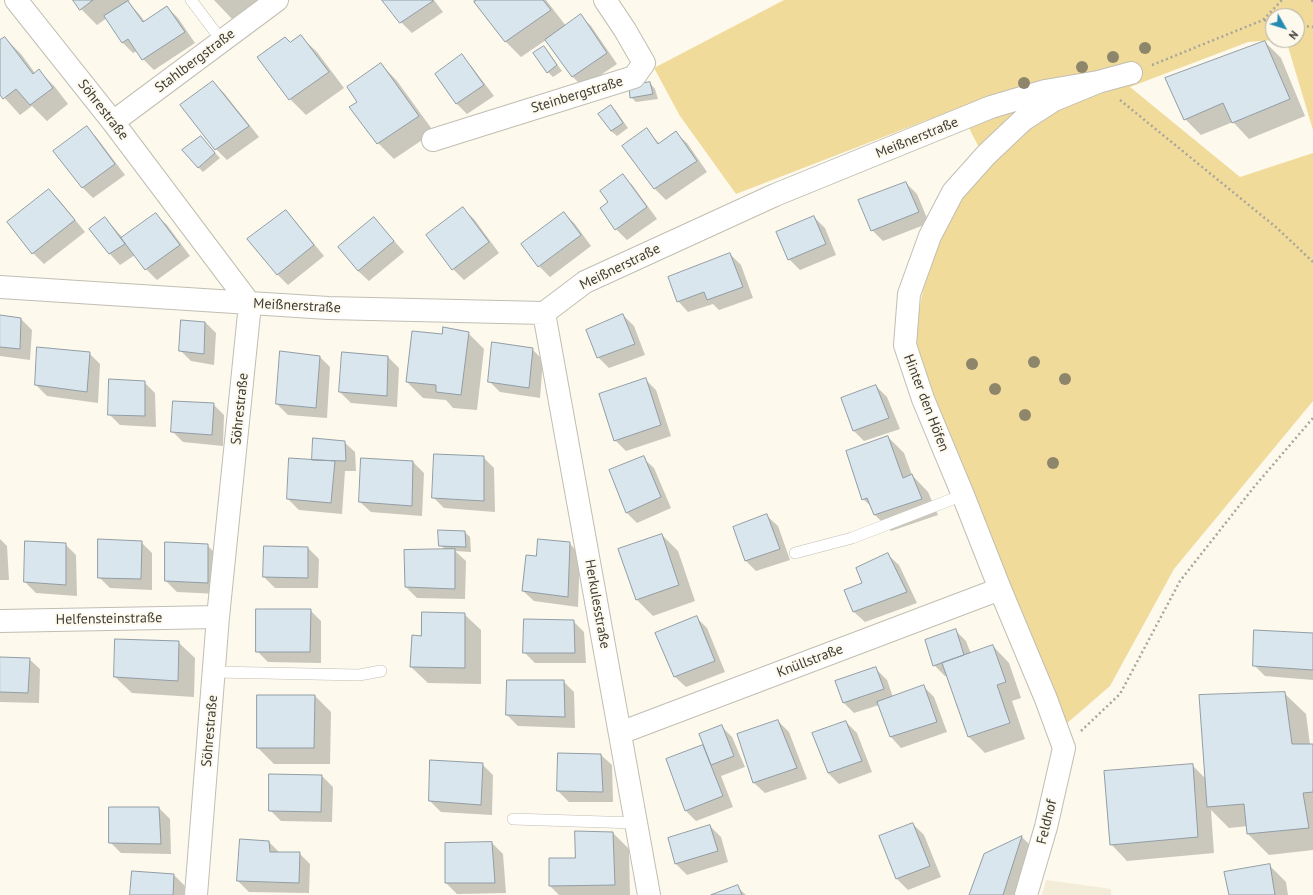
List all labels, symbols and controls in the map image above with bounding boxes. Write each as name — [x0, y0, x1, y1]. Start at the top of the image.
north arrow — [1265, 8, 1305, 48]
street label: Stahlbergstraße — [152, 26, 238, 96]
text: N — [1286, 28, 1301, 42]
street label: Steinbergstraße — [529, 73, 625, 117]
street label: Söhrestraße — [74, 76, 132, 144]
street label: Meißnerstraße — [873, 114, 961, 162]
street label: Meißnerstraße — [577, 240, 663, 294]
street label: Meißnerstraße — [253, 295, 341, 317]
street label: Hinter den Höfen — [900, 352, 952, 454]
street label: Söhrestraße — [228, 372, 252, 446]
street label: Herkulesstraße — [581, 558, 613, 650]
street label: Helfensteinstraße — [56, 610, 162, 628]
street label: Knüllstraße — [775, 641, 845, 681]
street label: Söhrestraße — [198, 694, 222, 768]
street label: Feldhof — [1033, 798, 1061, 846]

